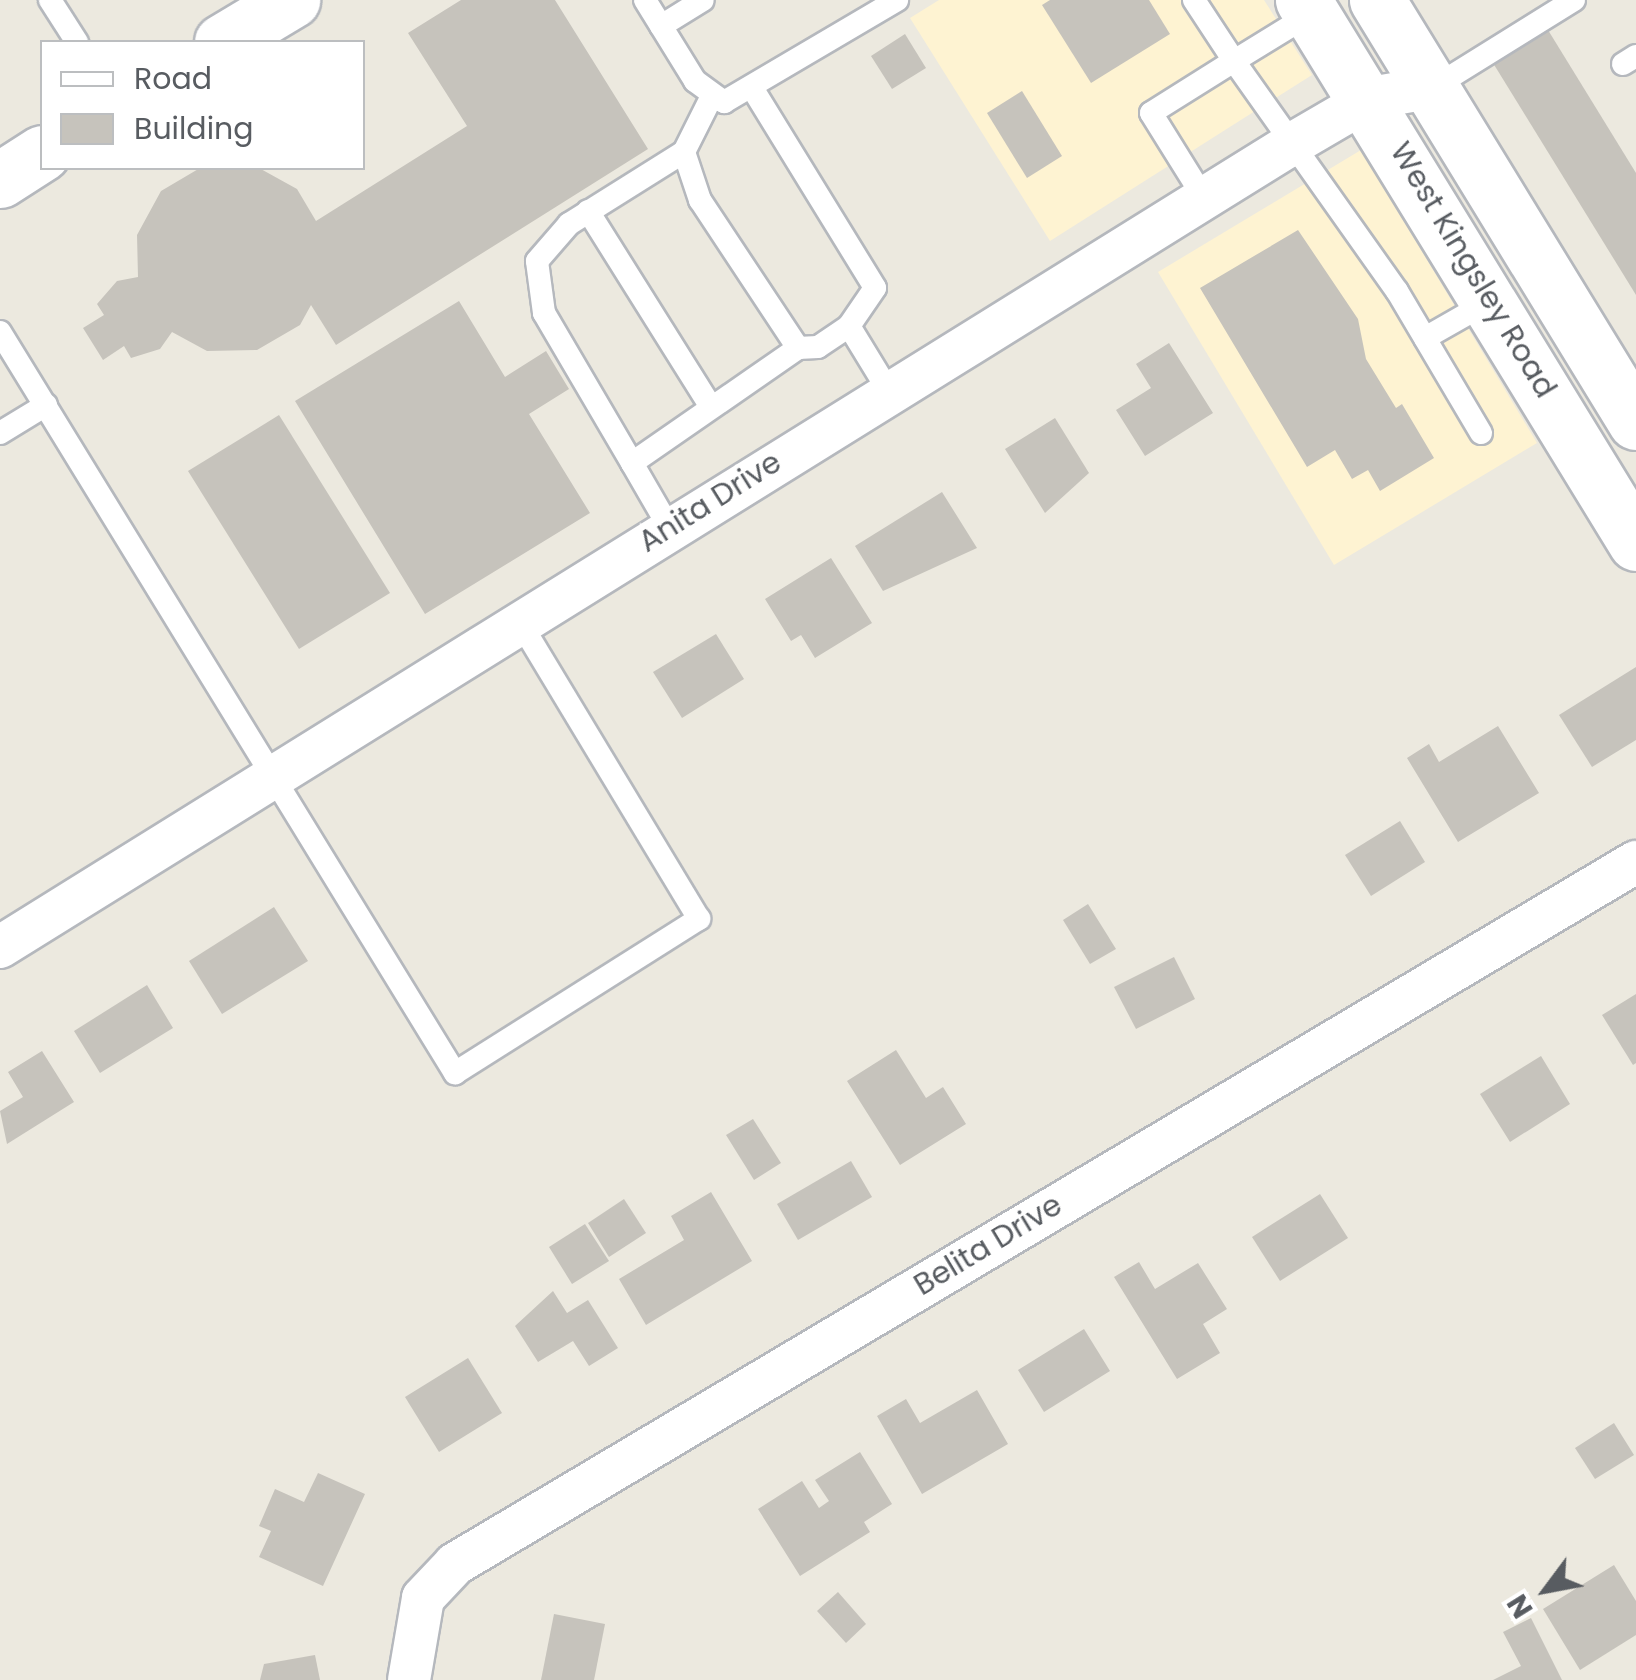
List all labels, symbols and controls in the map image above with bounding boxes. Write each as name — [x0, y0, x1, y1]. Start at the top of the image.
legend — [40, 40, 365, 170]
text: Road — [134, 57, 212, 100]
text: Building — [134, 107, 254, 150]
street label: West Kingsley Road — [1382, 136, 1564, 404]
street label: Anita Drive — [632, 444, 788, 560]
street label: Belita Drive — [908, 1187, 1068, 1303]
north arrow — [1496, 1540, 1596, 1640]
text: N — [1498, 1587, 1542, 1625]

